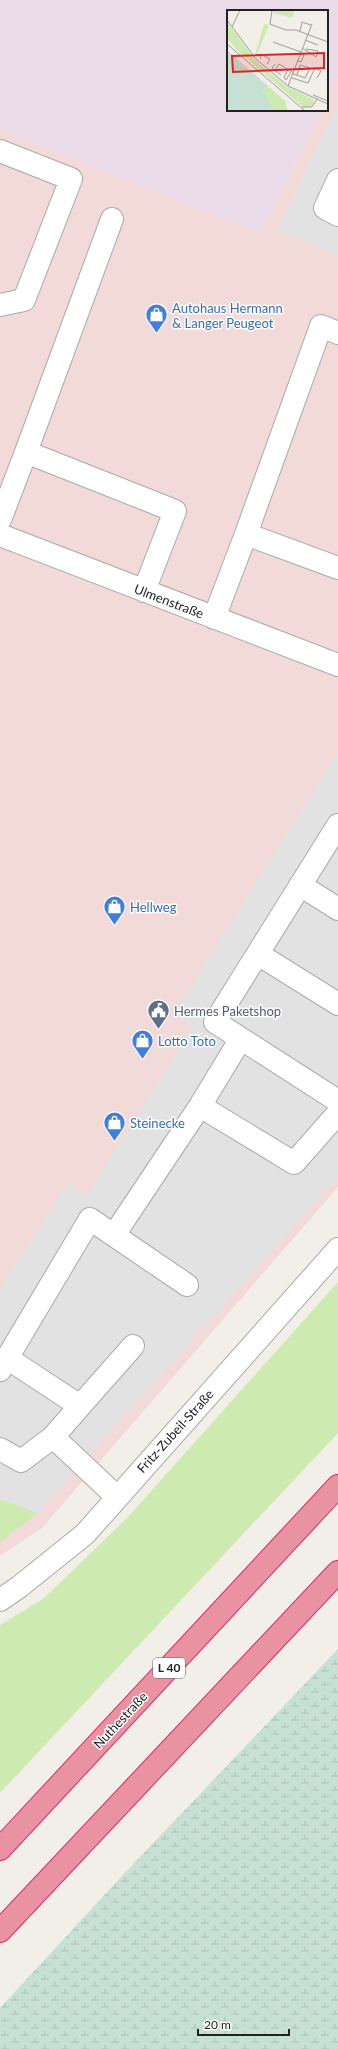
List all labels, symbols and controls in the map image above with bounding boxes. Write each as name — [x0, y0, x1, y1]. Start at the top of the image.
inset map — [227, 10, 328, 111]
place label: Autohaus Hermann & Langer Peugeot — [172, 300, 283, 331]
shop icon: Autohaus Hermann & Langer Peugeot — [143, 302, 169, 335]
street label: Ulmenstraße — [132, 580, 206, 622]
shop icon: Hellweg — [101, 894, 127, 927]
place label: Hellweg — [130, 899, 177, 915]
public building icon: Hermes Paketshop — [146, 998, 172, 1031]
place label: Hermes Paketshop — [174, 1003, 281, 1019]
shop icon: Lotto Toto — [129, 1028, 155, 1061]
place label: Lotto Toto — [158, 1033, 216, 1049]
shop icon: Steinecke — [101, 1110, 127, 1143]
place label: Steinecke — [130, 1115, 185, 1131]
street label: Fritz-Zubeil-Straße — [133, 1386, 217, 1476]
road number: L 40 — [153, 1658, 185, 1678]
street label: Nuthestraße — [90, 1688, 150, 1752]
scale bar — [198, 2011, 289, 2037]
text: 20 m — [204, 2017, 231, 2032]

